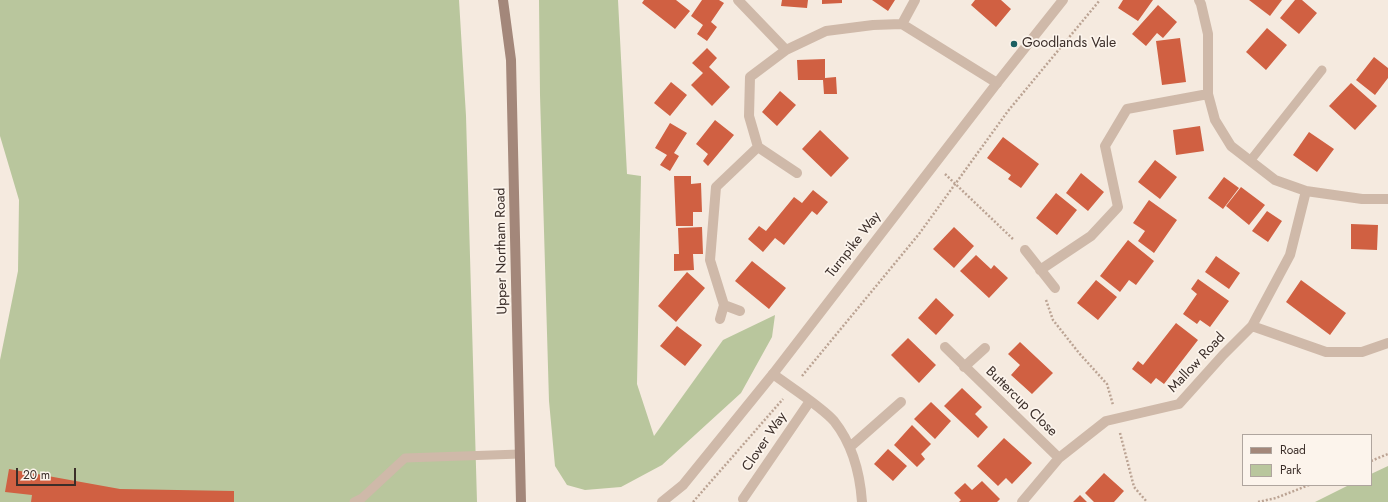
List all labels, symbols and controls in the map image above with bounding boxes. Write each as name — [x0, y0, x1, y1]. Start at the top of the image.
place label: Goodlands Vale — [1022, 36, 1116, 52]
marker: Goodlands Vale — [1009, 39, 1019, 49]
street label: Upper Northam Road — [492, 187, 512, 315]
street label: Turnpike Way — [823, 209, 885, 281]
street label: Mallow Road — [1165, 330, 1229, 396]
street label: Buttercup Close — [982, 364, 1060, 440]
street label: Clover Way — [739, 409, 791, 475]
legend — [1242, 434, 1372, 486]
text: Road — [1280, 441, 1306, 459]
scale bar — [18, 460, 78, 486]
text: Park — [1280, 461, 1301, 479]
text: 20 m — [23, 466, 50, 484]

